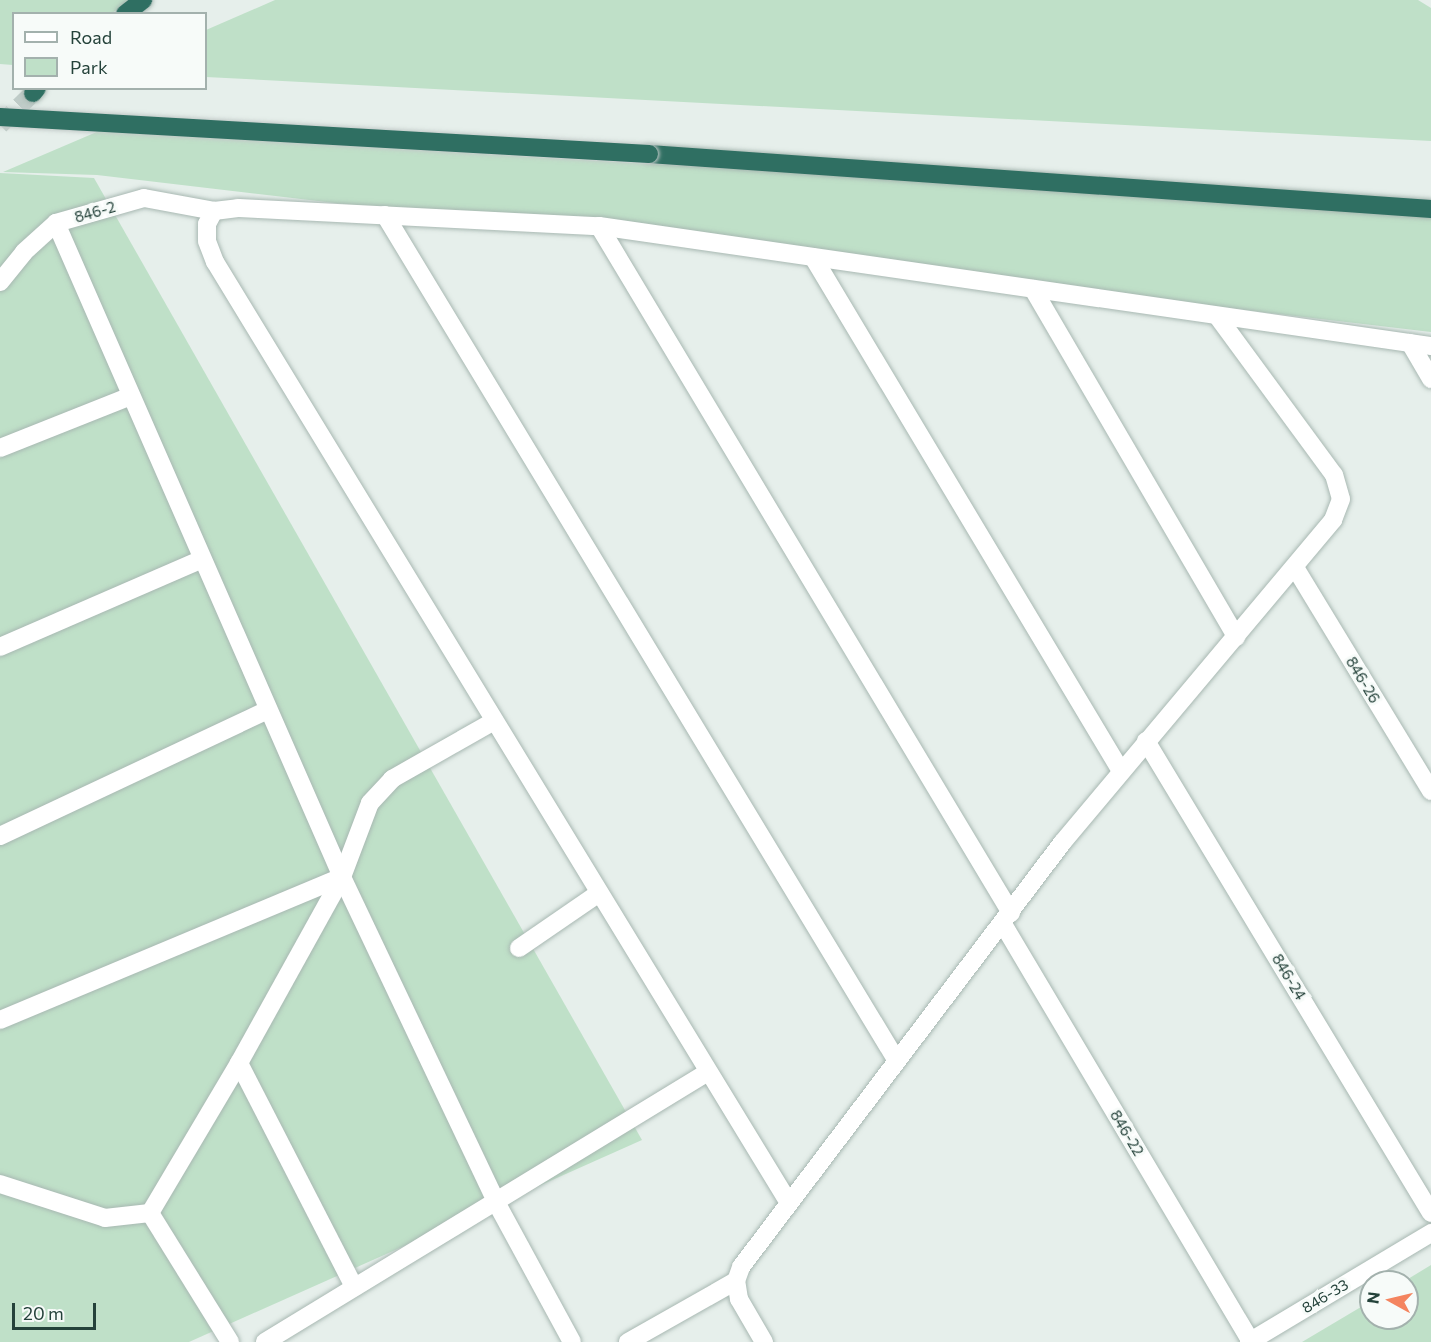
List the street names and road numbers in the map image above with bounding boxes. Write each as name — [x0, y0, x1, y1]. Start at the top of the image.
street label: 846-2 — [72, 198, 118, 226]
street label: 846-26 — [1342, 654, 1384, 706]
street label: 846-24 — [1268, 951, 1310, 1003]
street label: 846-22 — [1106, 1107, 1148, 1159]
street label: 846-33 — [1299, 1275, 1351, 1317]

